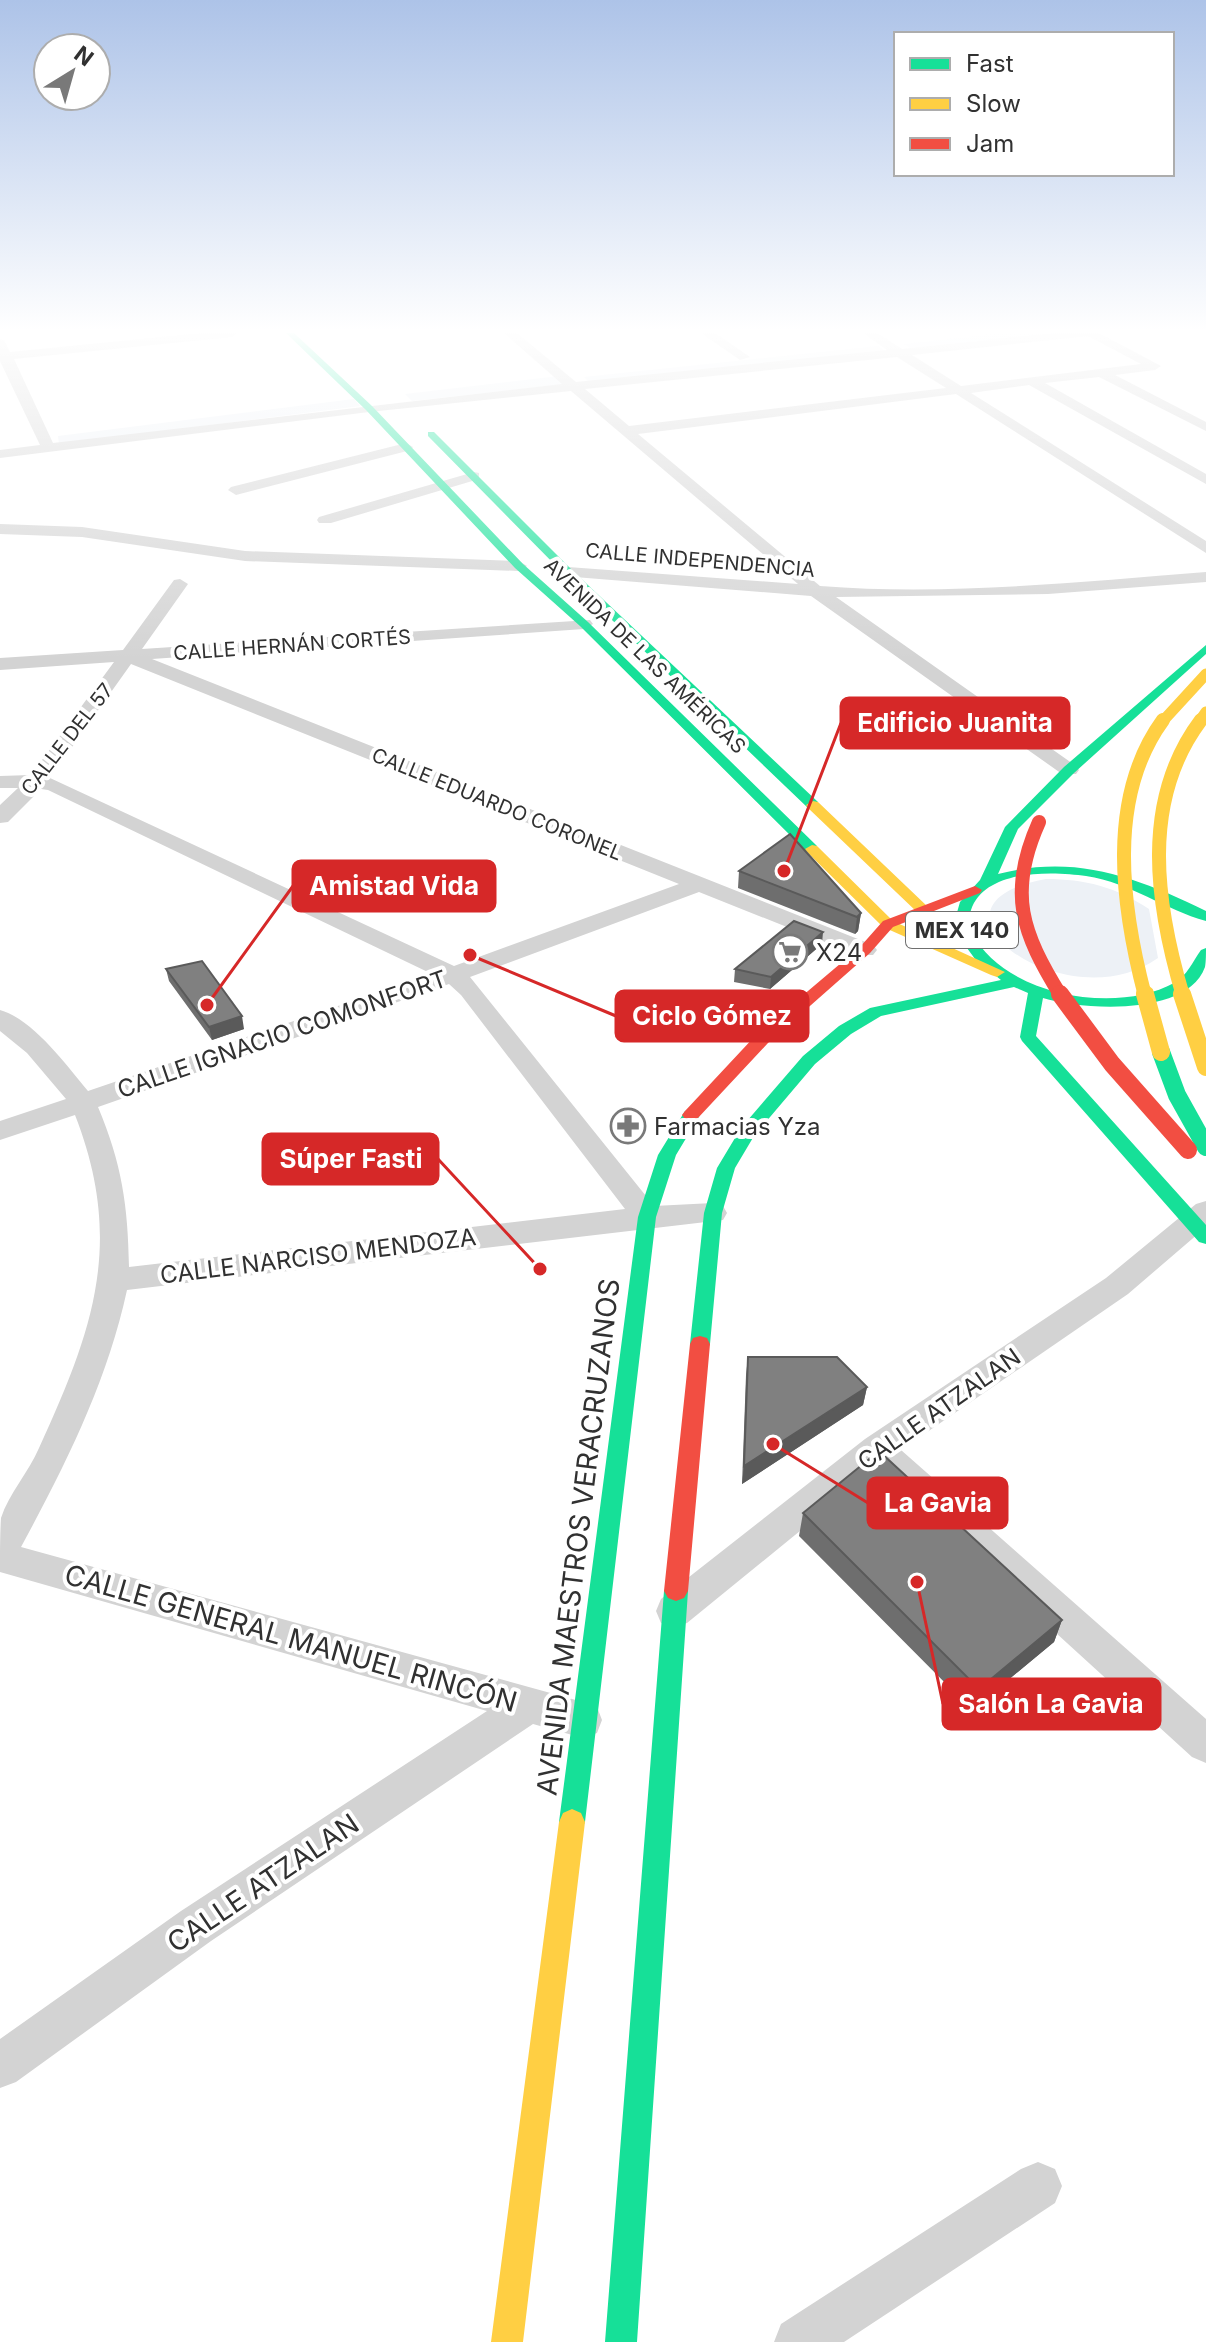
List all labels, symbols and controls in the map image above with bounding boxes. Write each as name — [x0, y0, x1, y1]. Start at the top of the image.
north arrow — [32, 32, 112, 112]
legend — [894, 32, 1174, 176]
text: N — [70, 41, 99, 71]
text: Fast — [966, 49, 1014, 78]
text: Slow — [966, 89, 1021, 118]
text: Jam — [966, 129, 1014, 158]
street label: CALLE INDEPENDENCIA — [584, 538, 816, 582]
street label: AVENIDA DE LAS AMÉRICAS — [539, 553, 751, 759]
street label: CALLE HERNÁN CORTÉS — [172, 624, 412, 665]
street label: CALLE DEL 57 — [16, 678, 118, 800]
callout: Edificio Juanita — [841, 698, 1069, 748]
text: Edificio Juanita — [857, 707, 1053, 738]
street label: CALLE EDUARDO CORONEL — [368, 743, 626, 865]
callout: Amistad Vida — [293, 861, 495, 911]
text: Amistad Vida — [309, 870, 479, 901]
road number: MEX 140 — [906, 912, 1018, 948]
supermarket icon: X24 — [771, 933, 809, 971]
place label: X24 — [816, 938, 862, 967]
street label: CALLE IGNACIO COMONFORT — [113, 964, 451, 1104]
callout: Ciclo Gómez — [616, 991, 808, 1041]
text: Ciclo Gómez — [632, 1000, 792, 1031]
pharmacy icon: Farmacias Yza — [609, 1107, 647, 1145]
place label: Farmacias Yza — [654, 1112, 820, 1141]
callout: Súper Fasti — [263, 1134, 438, 1184]
text: Súper Fasti — [280, 1143, 422, 1174]
street label: CALLE NARCISO MENDOZA — [158, 1222, 478, 1290]
street label: AVENIDA MAESTROS VERACRUZANOS — [529, 1277, 627, 1797]
street label: CALLE ATZALAN — [852, 1342, 1026, 1476]
callout: La Gavia — [868, 1478, 1007, 1528]
text: La Gavia — [884, 1487, 992, 1518]
street label: CALLE GENERAL MANUEL RINCÓN — [61, 1557, 521, 1719]
callout: Salón La Gavia — [943, 1679, 1160, 1729]
text: Salón La Gavia — [958, 1688, 1144, 1719]
street label: CALLE ATZALAN — [161, 1806, 365, 1960]

